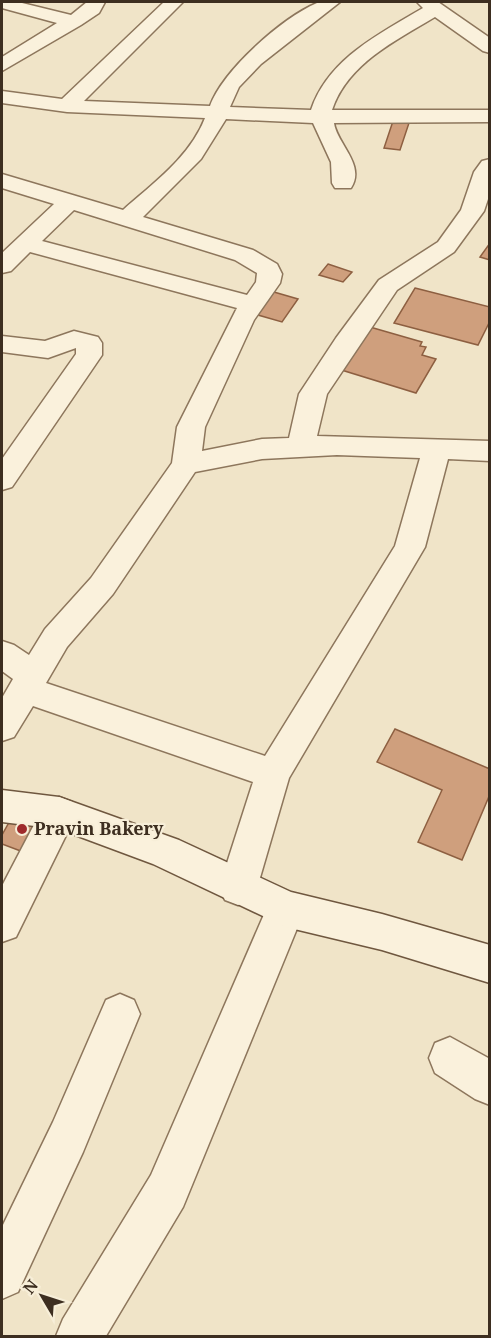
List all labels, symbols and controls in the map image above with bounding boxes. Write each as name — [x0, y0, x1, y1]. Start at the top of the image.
place label: Pravin Bakery — [34, 816, 164, 840]
marker: Pravin Bakery — [15, 822, 29, 836]
north arrow — [12, 1266, 72, 1326]
text: N — [18, 1274, 43, 1298]

